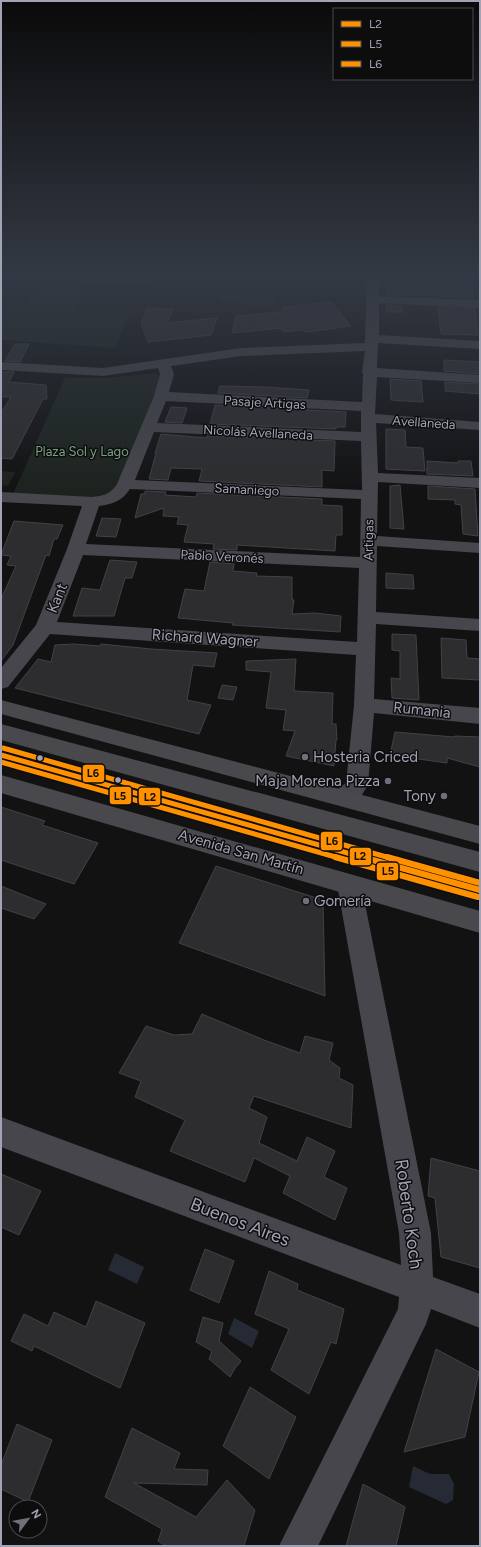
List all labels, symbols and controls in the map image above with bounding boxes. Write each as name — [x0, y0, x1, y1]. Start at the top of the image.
legend — [333, 8, 473, 80]
text: L2 — [369, 17, 382, 31]
text: L5 — [369, 37, 382, 51]
text: L6 — [369, 57, 382, 71]
street label: Pasaje Artigas — [224, 393, 306, 412]
street label: Avellaneda — [392, 413, 456, 432]
street label: Nicolás Avellaneda — [203, 422, 313, 443]
park label: Plaza Sol y Lago — [35, 444, 129, 459]
street label: Samaniego — [214, 480, 280, 499]
street label: Artigas — [361, 519, 376, 561]
street label: Pablo Veronés — [180, 547, 264, 566]
street label: Kant — [43, 580, 71, 616]
street label: Richard Wagner — [151, 625, 259, 651]
street label: Rumania — [392, 698, 452, 722]
place label: Hosteria Criced — [313, 748, 418, 766]
marker: Hosteria Criced — [300, 752, 310, 762]
unlabelled marker — [35, 753, 45, 763]
line badge: L6 — [82, 764, 105, 783]
text: L6 — [87, 767, 100, 780]
place label: Maja Morena Pizza — [255, 772, 380, 790]
unlabelled marker — [113, 775, 123, 785]
marker: Maja Morena Pizza — [383, 776, 393, 786]
line badge: L5 — [109, 786, 132, 805]
line badge: L2 — [138, 787, 161, 806]
place label: Tony — [404, 787, 436, 805]
text: L5 — [114, 790, 126, 803]
text: L2 — [144, 791, 156, 804]
marker: Tony — [439, 791, 449, 801]
street label: Avenida San Martín — [176, 825, 306, 879]
line badge: L6 — [320, 831, 343, 851]
text: L6 — [326, 835, 339, 848]
line badge: L2 — [349, 847, 372, 866]
text: L2 — [354, 850, 366, 863]
line badge: L5 — [376, 862, 399, 881]
text: L5 — [382, 865, 394, 878]
place label: Gomería — [314, 892, 371, 910]
marker: Gomería — [301, 896, 311, 906]
street label: Roberto Koch — [390, 1158, 428, 1270]
street label: Buenos Aires — [187, 1193, 293, 1251]
north arrow — [8, 1499, 48, 1539]
text: N — [28, 1507, 44, 1521]

